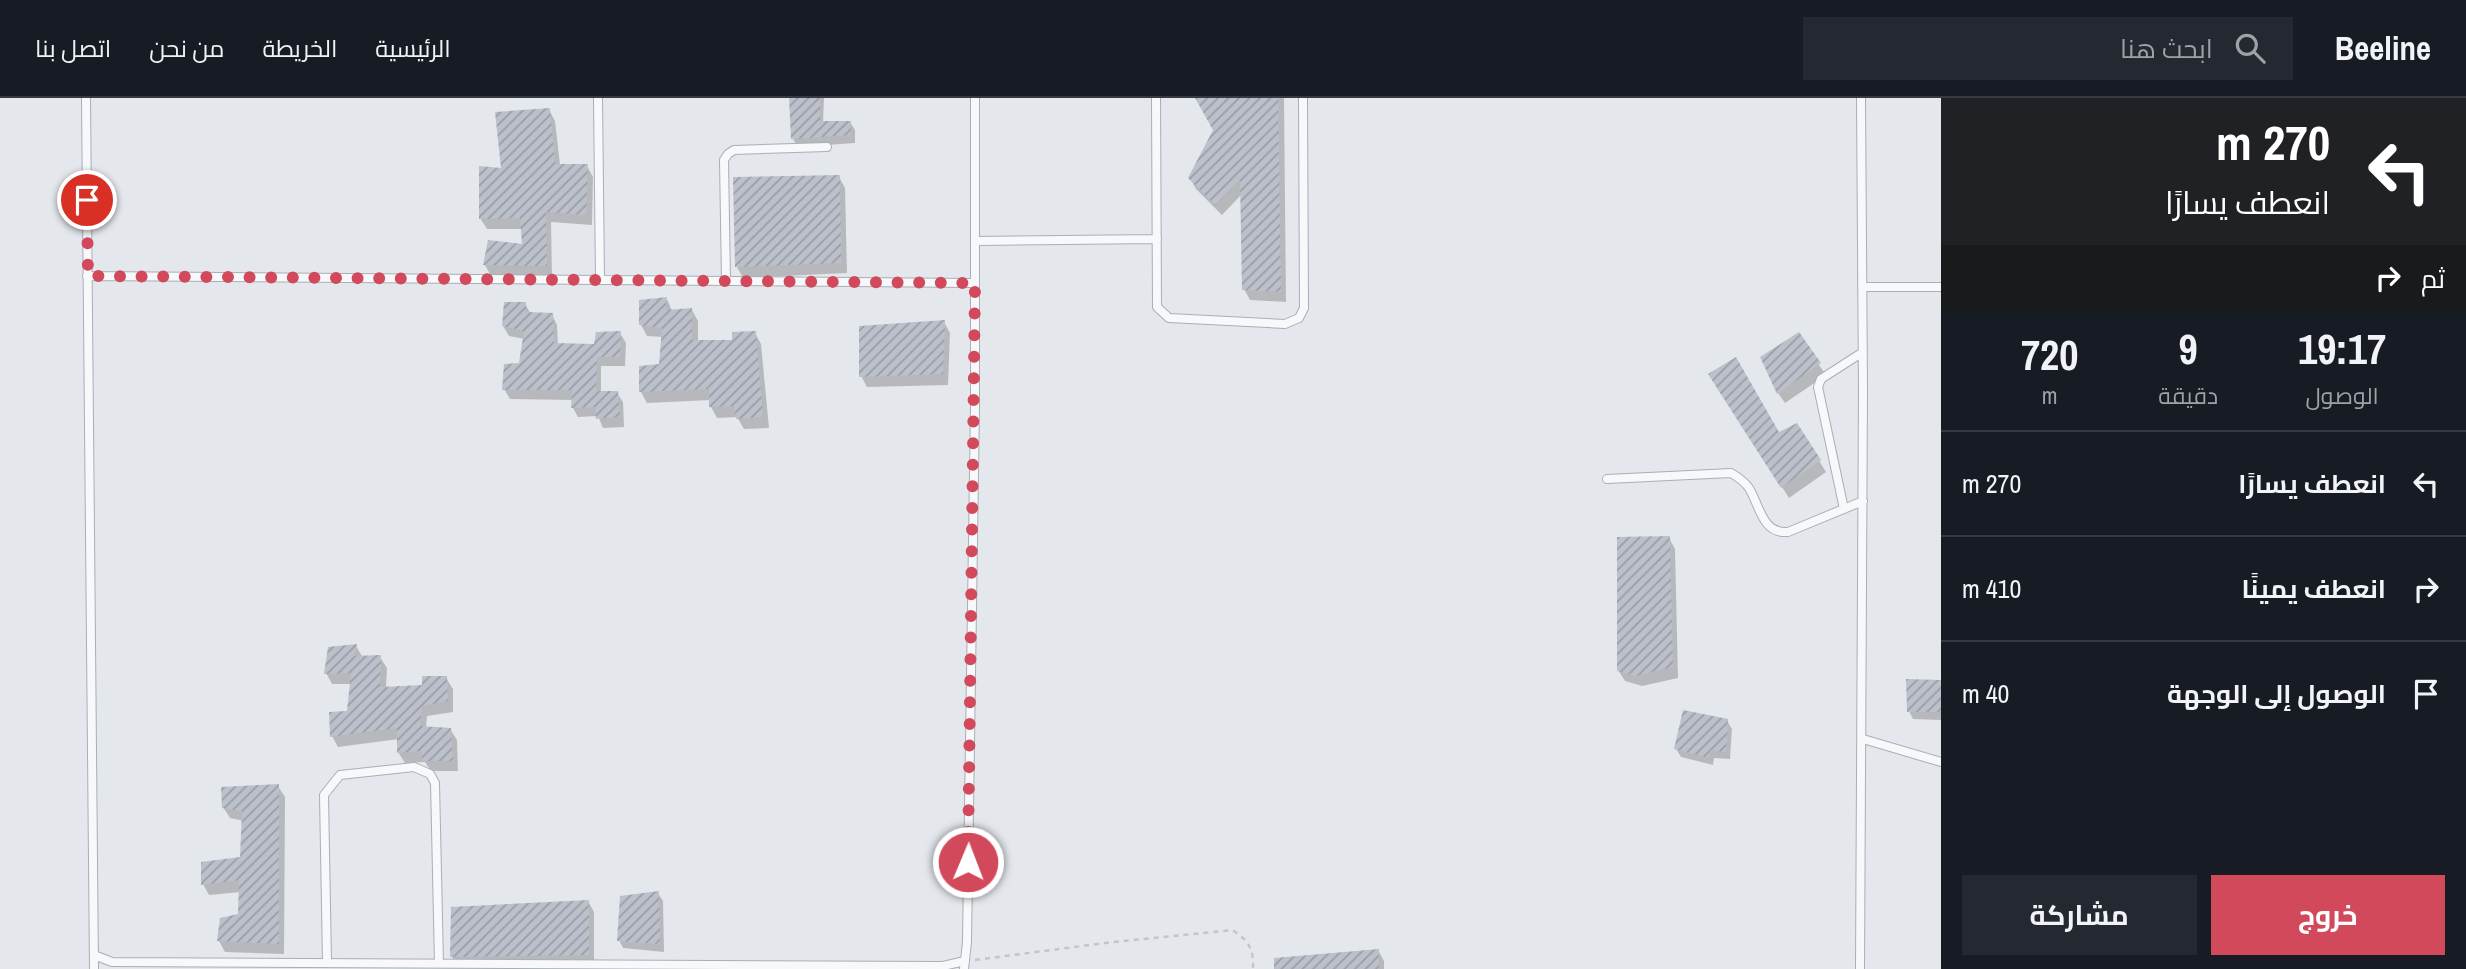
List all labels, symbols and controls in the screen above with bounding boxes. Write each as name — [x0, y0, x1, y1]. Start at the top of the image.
search box — [1803, 17, 2293, 80]
text: Beeline — [2335, 26, 2431, 70]
icon: search — [2231, 29, 2269, 67]
text: ابحث هنا — [2120, 31, 2213, 66]
text: اتصل بنا — [35, 32, 111, 64]
text: من نحن — [149, 32, 224, 64]
text: الخريطة — [262, 32, 337, 64]
text: الرئيسية — [375, 32, 451, 64]
text: 270 m — [2216, 109, 2330, 175]
icon: left — [2354, 126, 2445, 217]
pin — [57, 170, 117, 230]
icon: arrive — [68, 181, 106, 219]
text: انعطف يسارًا — [2165, 181, 2330, 224]
icon: right — [2369, 259, 2407, 297]
text: ثم — [2421, 261, 2445, 296]
text: 9 — [2179, 321, 2198, 377]
text: 19:17 — [2298, 321, 2386, 377]
text: 720 — [2021, 327, 2078, 383]
text: m — [2042, 380, 2058, 411]
text: دقيقة — [2158, 380, 2218, 411]
text: الوصول — [2305, 380, 2379, 411]
icon: left — [2407, 465, 2445, 503]
text: 270 m — [1962, 466, 2021, 501]
text: انعطف يسارًا — [2238, 466, 2386, 501]
icon: right — [2407, 570, 2445, 608]
text: 410 m — [1962, 571, 2021, 606]
text: انعطف يمينًا — [2241, 571, 2386, 606]
icon: arrive — [2407, 675, 2445, 713]
text: 40 m — [1962, 676, 2009, 711]
text: الوصول إلى الوجهة — [2167, 676, 2386, 711]
position arrow — [931, 825, 1005, 899]
button: مشاركة — [1962, 875, 2197, 955]
button: خروج — [2211, 875, 2445, 955]

